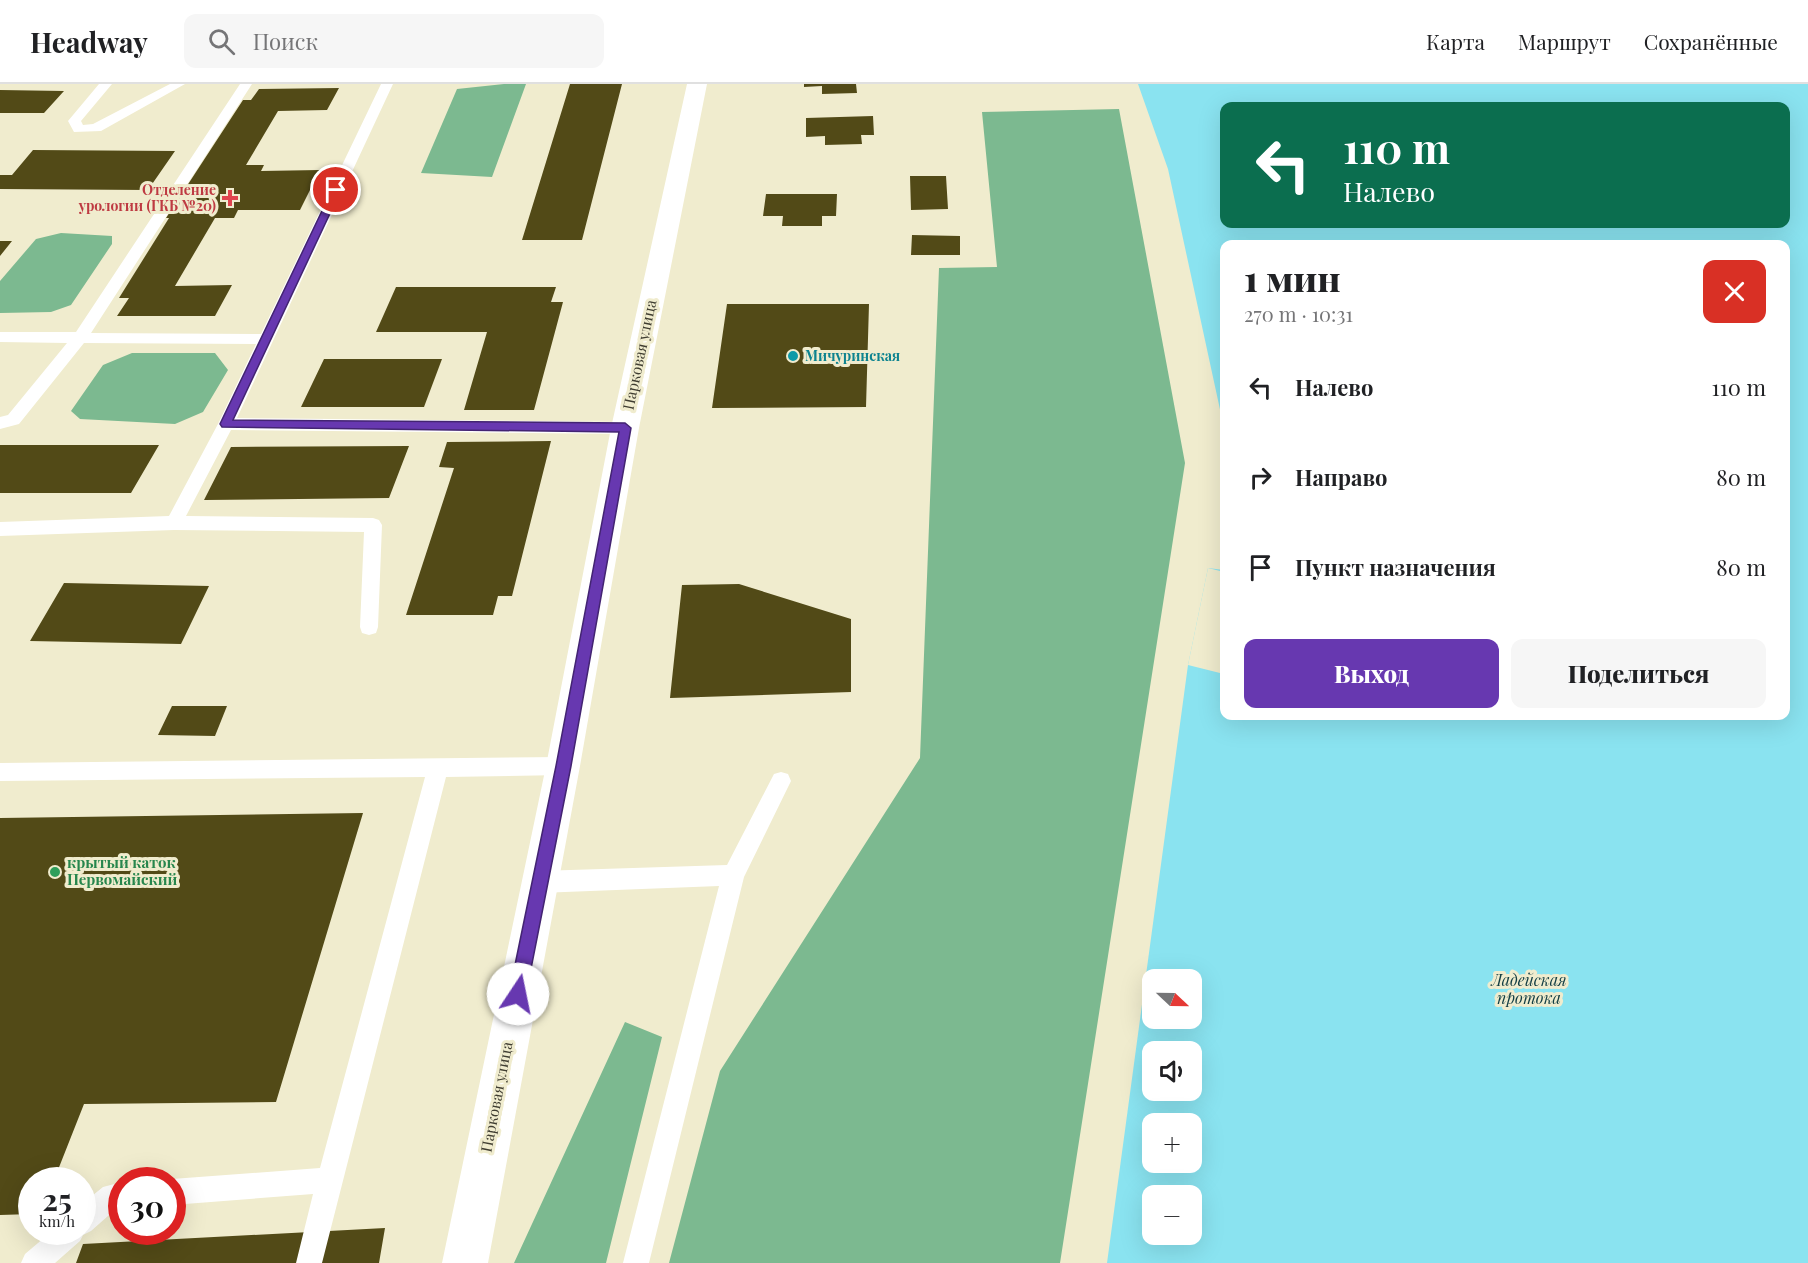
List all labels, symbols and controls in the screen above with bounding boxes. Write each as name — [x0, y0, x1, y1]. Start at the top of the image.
search box — [184, 14, 604, 68]
text: Headway — [30, 23, 148, 60]
icon: search — [205, 25, 238, 58]
text: Поиск — [253, 26, 318, 56]
text: Карта — [1426, 27, 1485, 55]
text: Маршрут — [1518, 27, 1611, 55]
text: Сохранённые — [1644, 27, 1778, 55]
text: 110 m — [1343, 119, 1450, 175]
icon: left — [1244, 126, 1322, 204]
pin — [310, 164, 361, 215]
icon: arrive — [319, 173, 352, 206]
text: Налево — [1343, 173, 1435, 209]
place label: Отделение урологии (ГКБ №20) — [78, 180, 216, 215]
marker: Отделение урологии (ГКБ №20) — [221, 189, 239, 207]
text: 1 мин — [1244, 253, 1341, 301]
button: close — [1703, 260, 1766, 323]
street label: Парковая улица — [618, 297, 661, 412]
text: 270 m · 10:31 — [1244, 300, 1353, 327]
place label: Мичуринская — [805, 346, 900, 365]
marker: Мичуринская — [786, 349, 800, 363]
icon: left — [1244, 371, 1277, 404]
text: Налево — [1295, 372, 1373, 402]
text: 110 m — [1712, 372, 1766, 402]
icon: right — [1244, 461, 1277, 494]
text: Направо — [1295, 462, 1388, 492]
text: 80 m — [1716, 462, 1766, 492]
icon: arrive — [1244, 551, 1277, 584]
text: Пункт назначения — [1295, 552, 1496, 582]
text: 80 m — [1716, 552, 1766, 582]
button: Выход — [1244, 639, 1499, 708]
button: Поделиться — [1511, 639, 1766, 708]
place label: крытый каток Первомайский — [67, 852, 178, 889]
marker: крытый каток Первомайский — [48, 865, 62, 879]
position arrow — [486, 962, 550, 1026]
north arrow — [1142, 969, 1202, 1029]
map controls — [1142, 969, 1202, 1245]
water label: Ладейская протока — [1489, 969, 1567, 1008]
street label: Парковая улица — [476, 1039, 517, 1154]
button: sound — [1142, 1041, 1202, 1101]
button: + — [1142, 1113, 1202, 1173]
speed limit sign: 30 — [108, 1167, 186, 1245]
text: 25 — [42, 1179, 72, 1219]
button: − — [1142, 1185, 1202, 1245]
text: km/h — [39, 1211, 75, 1231]

